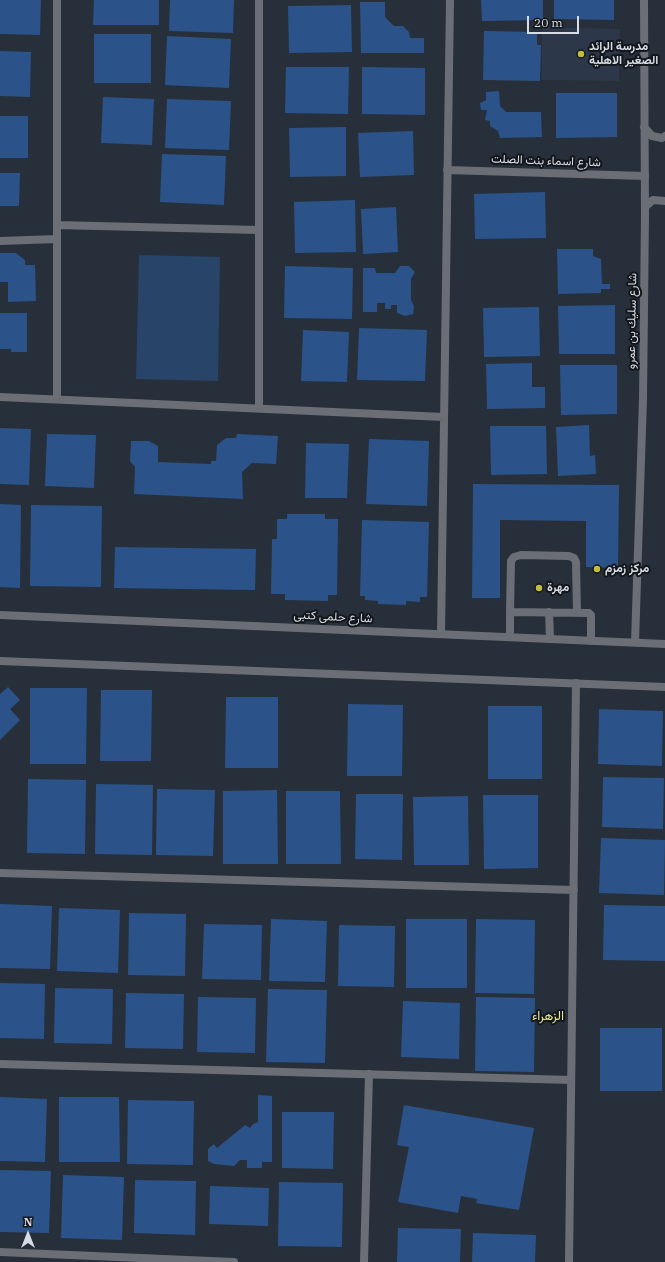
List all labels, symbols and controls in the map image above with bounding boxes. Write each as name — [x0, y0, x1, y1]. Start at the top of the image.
scale bar — [529, 8, 581, 34]
text: 20 m — [534, 15, 563, 30]
place label: مدرسة الرائد الصغير الاهلية — [589, 40, 658, 68]
marker: مدرسة الرائد الصغير الاهلية — [576, 49, 586, 59]
street label: شارع اسماء بنت الصلت — [491, 152, 601, 170]
street label: شارع سليك بن عمرو — [624, 273, 640, 369]
place label: مركز زمزم — [605, 562, 649, 576]
marker: مركز زمزم — [592, 564, 602, 574]
place label: مهرة — [547, 581, 569, 595]
marker: مهرة — [534, 583, 544, 593]
street label: شارع حلمى كتبى — [293, 608, 373, 626]
district label: الزهراء — [532, 1008, 564, 1024]
north arrow — [8, 1214, 48, 1254]
text: N — [24, 1215, 32, 1229]

